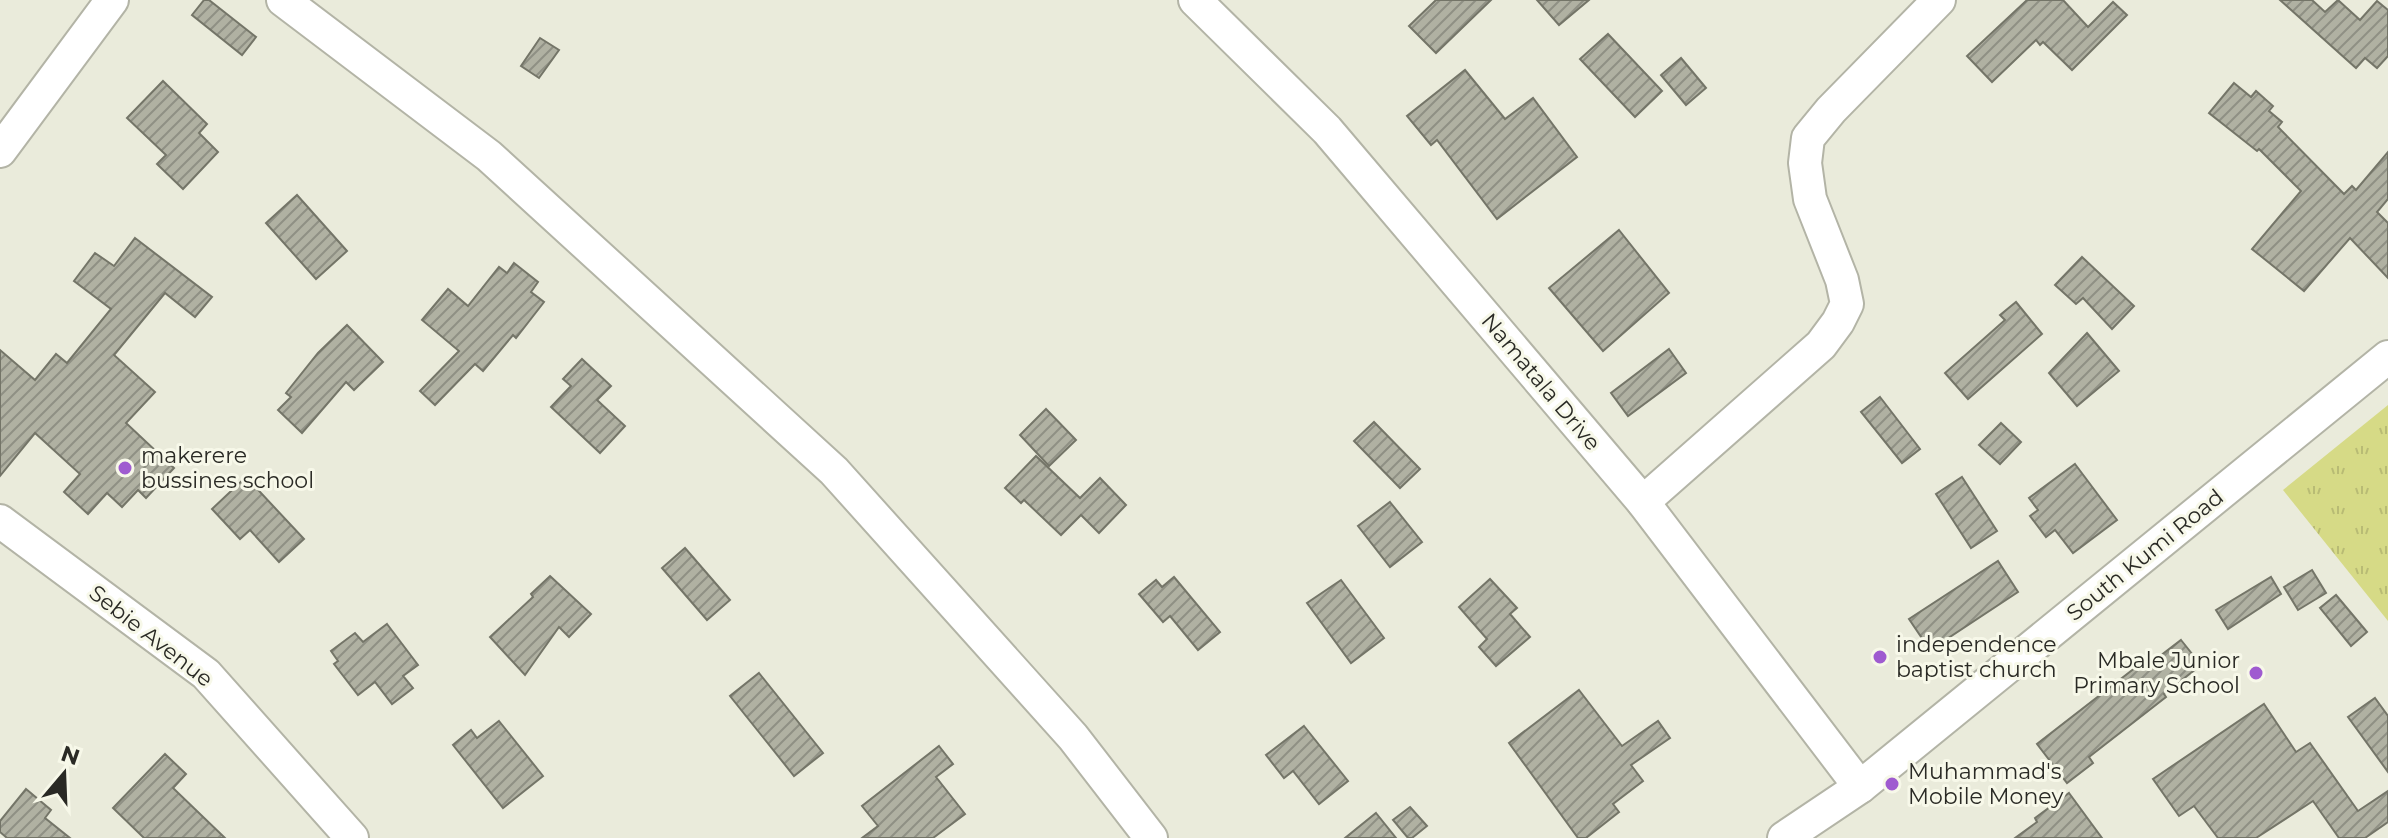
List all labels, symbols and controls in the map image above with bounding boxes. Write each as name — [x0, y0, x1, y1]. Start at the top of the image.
street label: Namatala Drive — [1476, 308, 1606, 456]
place label: makerere bussines school — [141, 442, 314, 494]
marker: makerere bussines school — [116, 459, 134, 477]
street label: South Kumi Road — [2061, 483, 2229, 627]
street label: Sebie Avenue — [84, 579, 218, 693]
place label: independence baptist church — [1896, 631, 2057, 683]
place label: Mbale Junior Primary School — [2073, 647, 2240, 699]
marker: independence baptist church — [1871, 648, 1889, 666]
marker: Mbale Junior Primary School — [2247, 664, 2265, 682]
north arrow — [24, 734, 104, 814]
text: N — [58, 740, 83, 771]
place label: Muhammad's Mobile Money — [1908, 758, 2063, 810]
marker: Muhammad's Mobile Money — [1883, 775, 1901, 793]

